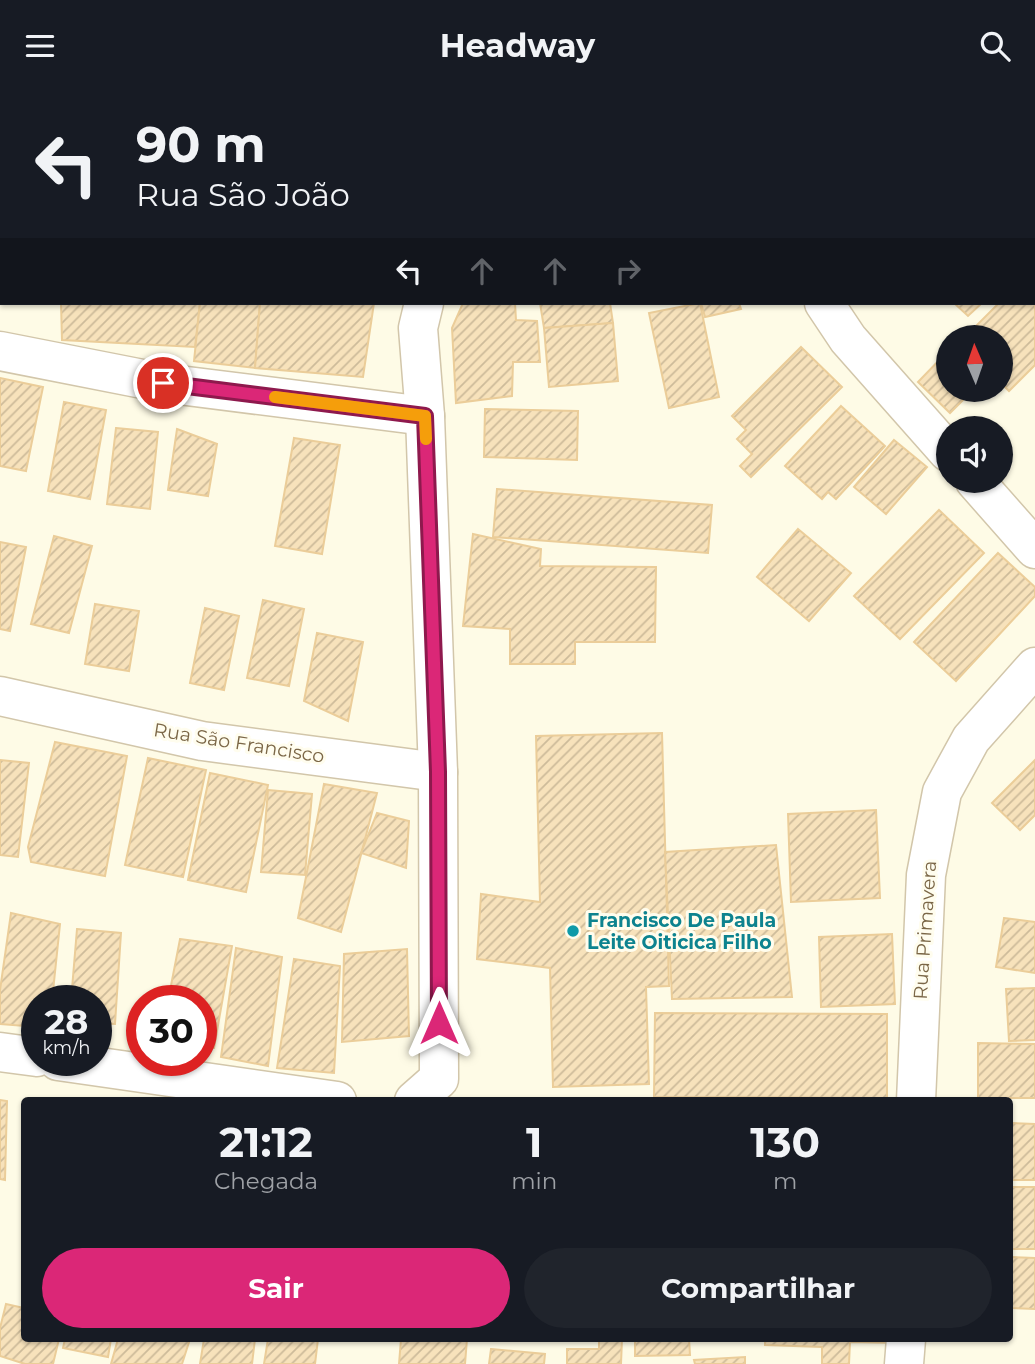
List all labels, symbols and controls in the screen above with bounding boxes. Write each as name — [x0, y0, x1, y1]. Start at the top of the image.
text: Headway — [440, 26, 595, 65]
icon: menu — [21, 27, 59, 65]
icon: search — [976, 27, 1014, 65]
text: 90 m — [136, 115, 266, 174]
icon: left — [21, 119, 112, 210]
text: Rua São João — [136, 175, 350, 214]
icon: left — [390, 252, 428, 290]
icon: ahead — [463, 252, 501, 290]
icon: ahead — [536, 252, 574, 290]
icon: right — [609, 252, 647, 290]
north arrow — [936, 325, 1013, 403]
map controls — [936, 325, 1013, 493]
pin — [133, 353, 193, 413]
icon: arrive — [144, 364, 182, 402]
button: sound — [936, 416, 1013, 493]
street label: Rua São Francisco — [152, 718, 326, 768]
street label: Rua Primavera — [909, 860, 941, 1000]
place label: Francisco De Paula Leite Oiticica Filho — [587, 909, 776, 954]
marker: Francisco De Paula Leite Oiticica Filho — [565, 923, 581, 939]
speed limit sign: 30 — [126, 985, 217, 1076]
position arrow — [402, 986, 476, 1060]
text: 28 — [45, 1000, 88, 1043]
text: km/h — [42, 1037, 91, 1059]
text: 21:12 — [219, 1116, 313, 1168]
text: 1 — [526, 1116, 542, 1168]
text: 130 — [750, 1116, 820, 1168]
text: Chegada — [214, 1167, 318, 1195]
text: min — [511, 1167, 557, 1195]
text: m — [773, 1167, 797, 1195]
button: Sair — [42, 1248, 510, 1328]
button: Compartilhar — [524, 1248, 992, 1328]

